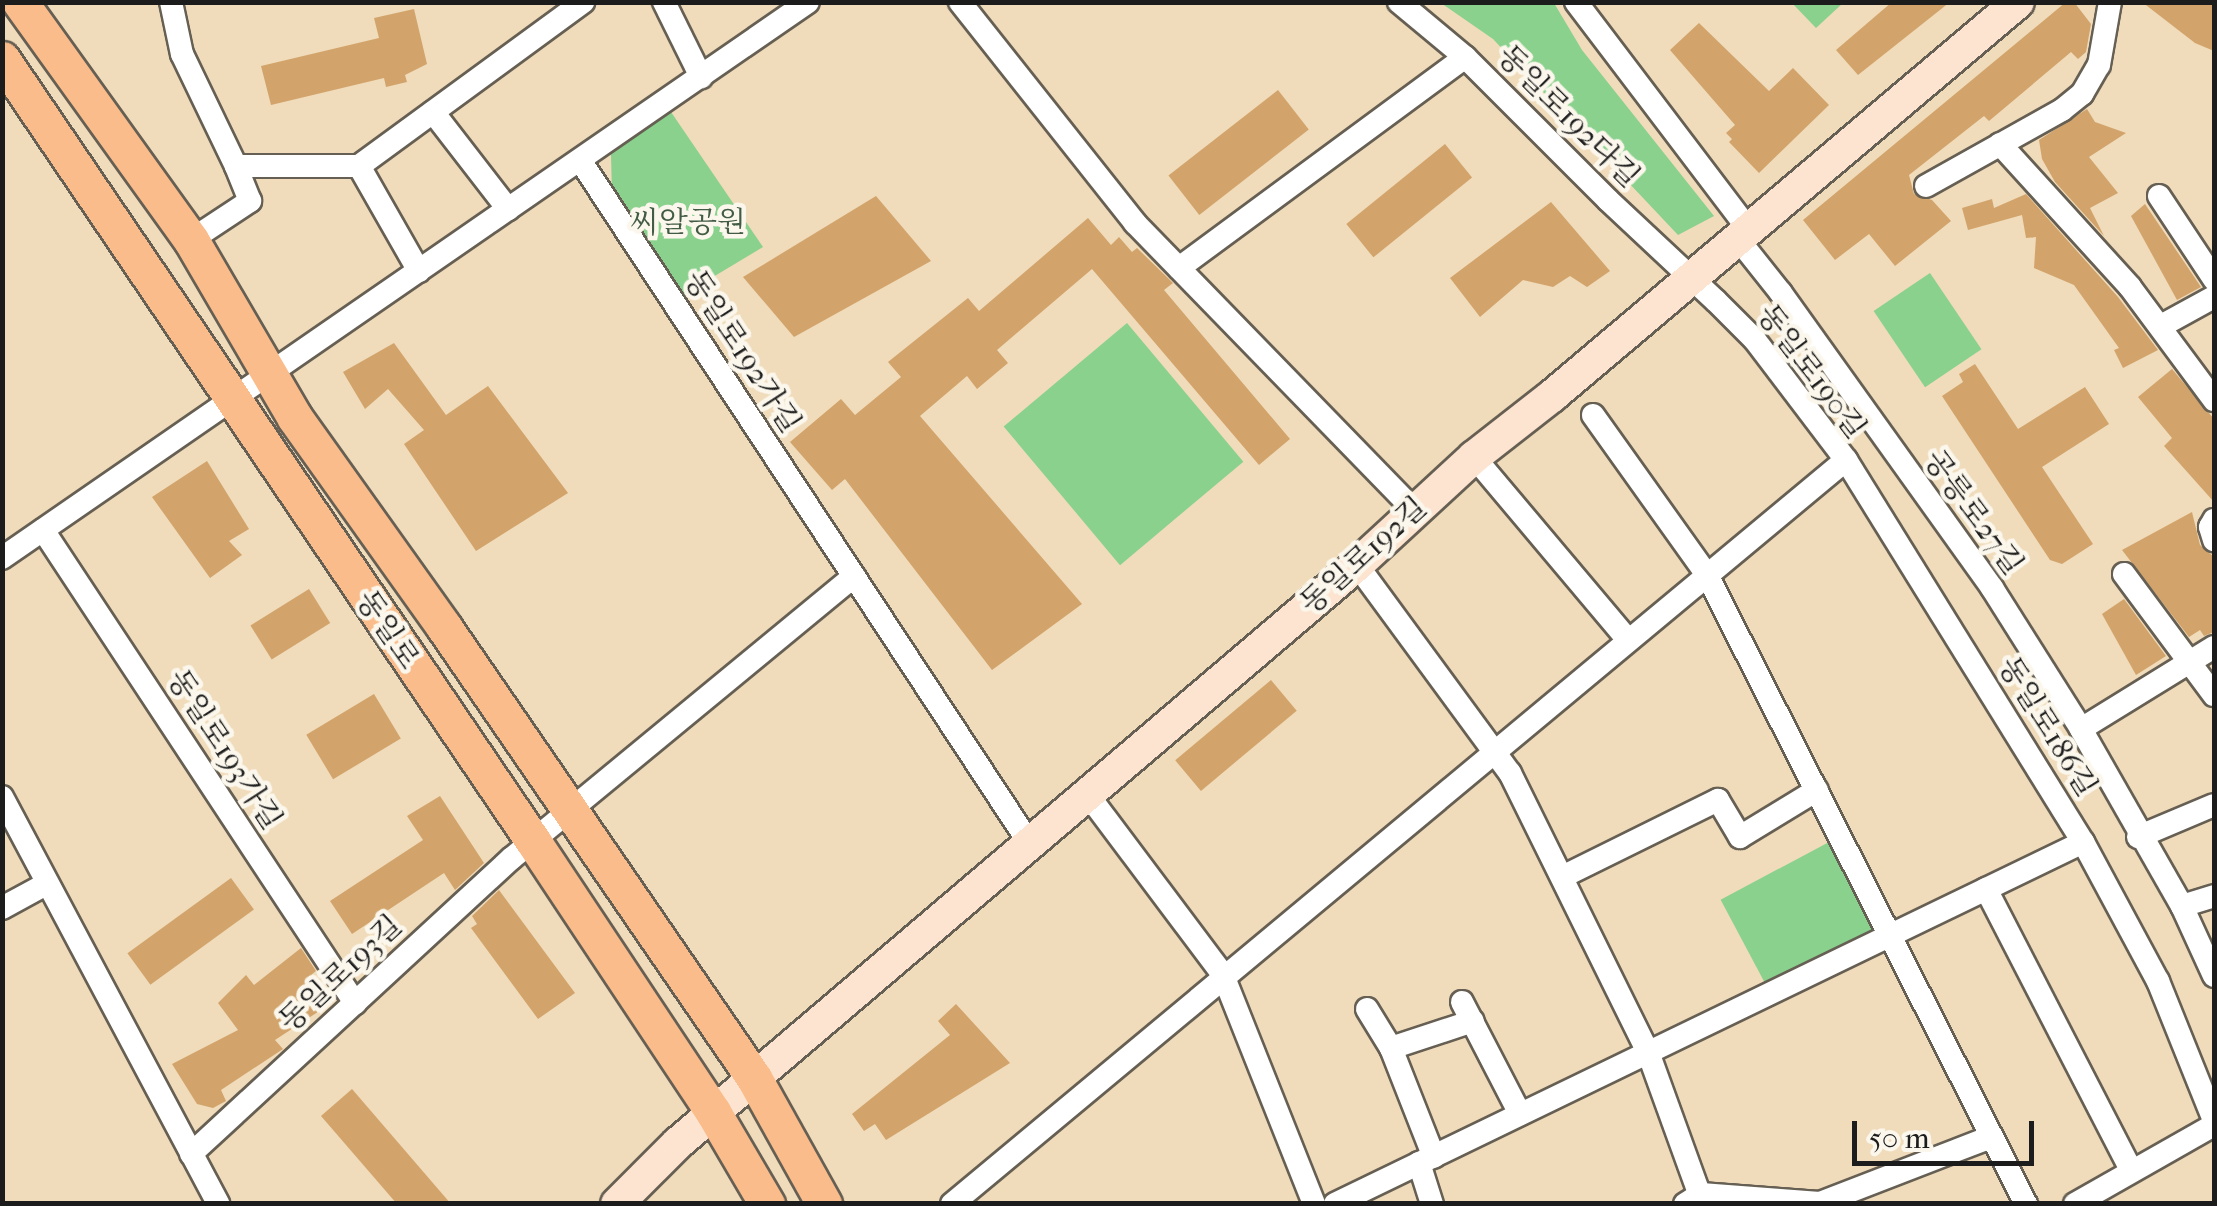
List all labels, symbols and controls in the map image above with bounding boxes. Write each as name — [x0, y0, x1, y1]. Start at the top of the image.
street label: 동일로192다길 — [1489, 38, 1647, 196]
park label: 씨알공원 — [630, 205, 746, 241]
street label: 동일로192가길 — [676, 264, 808, 440]
street label: 동일로190길 — [1749, 298, 1873, 446]
street label: 공릉로27길 — [1916, 443, 2030, 583]
street label: 동일로192길 — [1293, 490, 1435, 622]
street label: 동일로 — [348, 584, 426, 676]
street label: 동일로186길 — [1990, 650, 2104, 804]
street label: 동일로193가길 — [159, 663, 289, 837]
street label: 동일로193길 — [272, 908, 410, 1040]
scale bar — [1857, 1101, 2040, 1163]
text: 50 m — [1869, 1121, 1930, 1156]

